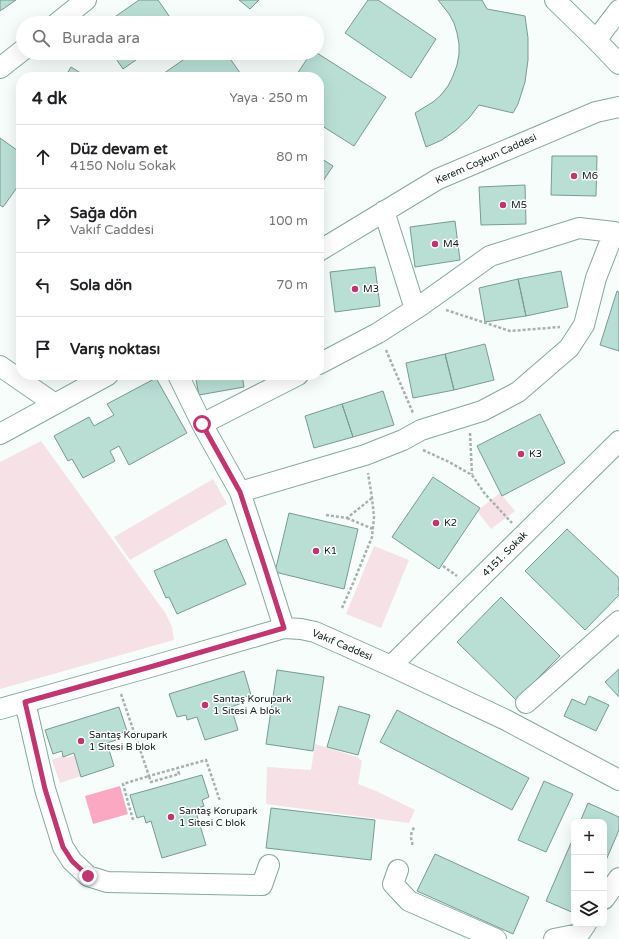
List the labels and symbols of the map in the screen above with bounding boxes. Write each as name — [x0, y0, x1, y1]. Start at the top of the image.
street label: Kerem Coşkun Caddesi — [434, 131, 538, 187]
place label: M6 — [582, 170, 598, 182]
marker: M6 — [569, 171, 579, 181]
place label: M5 — [511, 199, 527, 211]
marker: M5 — [498, 200, 508, 210]
place label: M4 — [443, 238, 459, 250]
marker: M4 — [430, 239, 440, 249]
place label: M3 — [363, 283, 379, 295]
marker: M3 — [350, 284, 360, 294]
route start — [193, 415, 211, 433]
place label: K3 — [529, 448, 542, 460]
marker: K3 — [516, 449, 526, 459]
place label: K2 — [444, 517, 457, 529]
marker: K2 — [431, 518, 441, 528]
street label: 4151. Sokak — [480, 529, 530, 579]
place label: K1 — [324, 545, 337, 557]
marker: K1 — [311, 546, 321, 556]
street label: Vakıf Caddesi — [310, 627, 374, 663]
place label: Santaş Korupark 1 Sitesi A blok — [213, 693, 292, 717]
marker: Santaş Korupark 1 Sitesi A blok — [200, 700, 210, 710]
place label: Santaş Korupark 1 Sitesi B blok — [89, 729, 168, 753]
marker: Santaş Korupark 1 Sitesi B blok — [76, 736, 86, 746]
place label: Santaş Korupark 1 Sitesi C blok — [179, 805, 258, 829]
marker: Santaş Korupark 1 Sitesi C blok — [166, 812, 176, 822]
route end — [79, 867, 97, 885]

